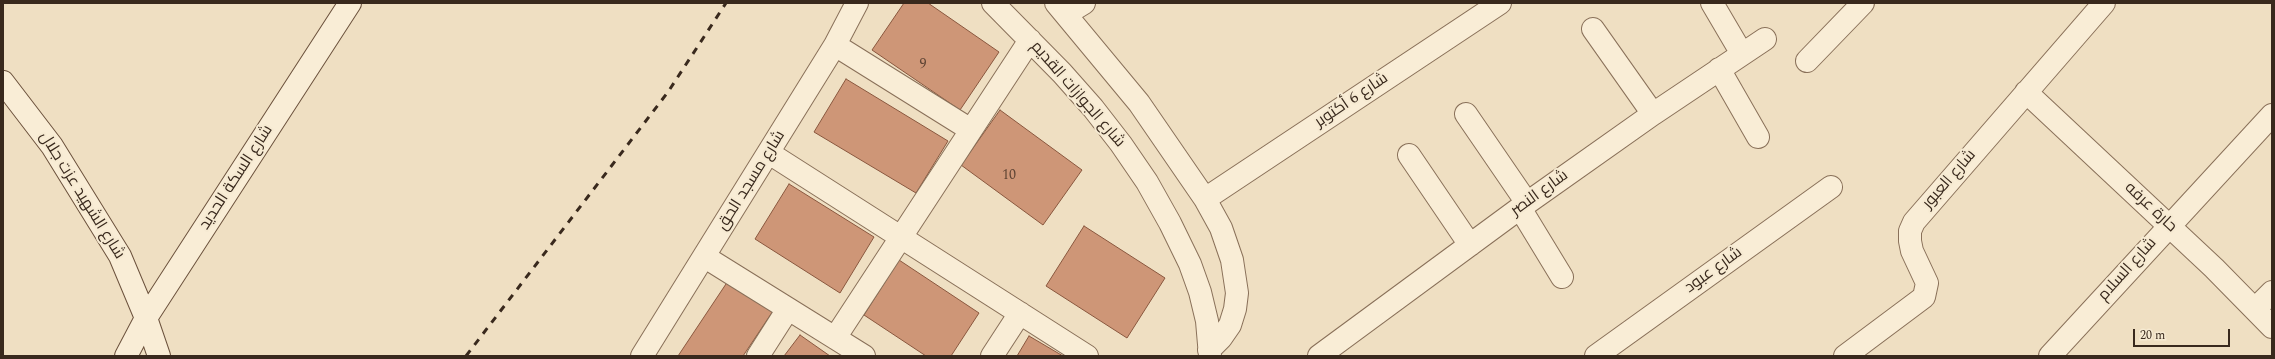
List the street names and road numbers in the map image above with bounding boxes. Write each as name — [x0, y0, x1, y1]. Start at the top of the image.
street label: شارع الجوازات القديم — [1026, 38, 1128, 152]
street label: شارع 6 أكتوبر — [1312, 69, 1392, 133]
street label: شارع السكة الحديد — [196, 122, 278, 234]
street label: شارع مسجد الحق — [714, 128, 790, 234]
street label: شارع الشهيد عزت جلال — [34, 129, 128, 263]
street label: شارع العبور — [1919, 147, 1981, 213]
street label: شارع النصر — [1508, 167, 1572, 221]
street label: حارة عرفه — [2120, 179, 2180, 237]
street label: شارع السلام — [2095, 235, 2161, 305]
street label: شارع عبود — [1682, 244, 1746, 298]

